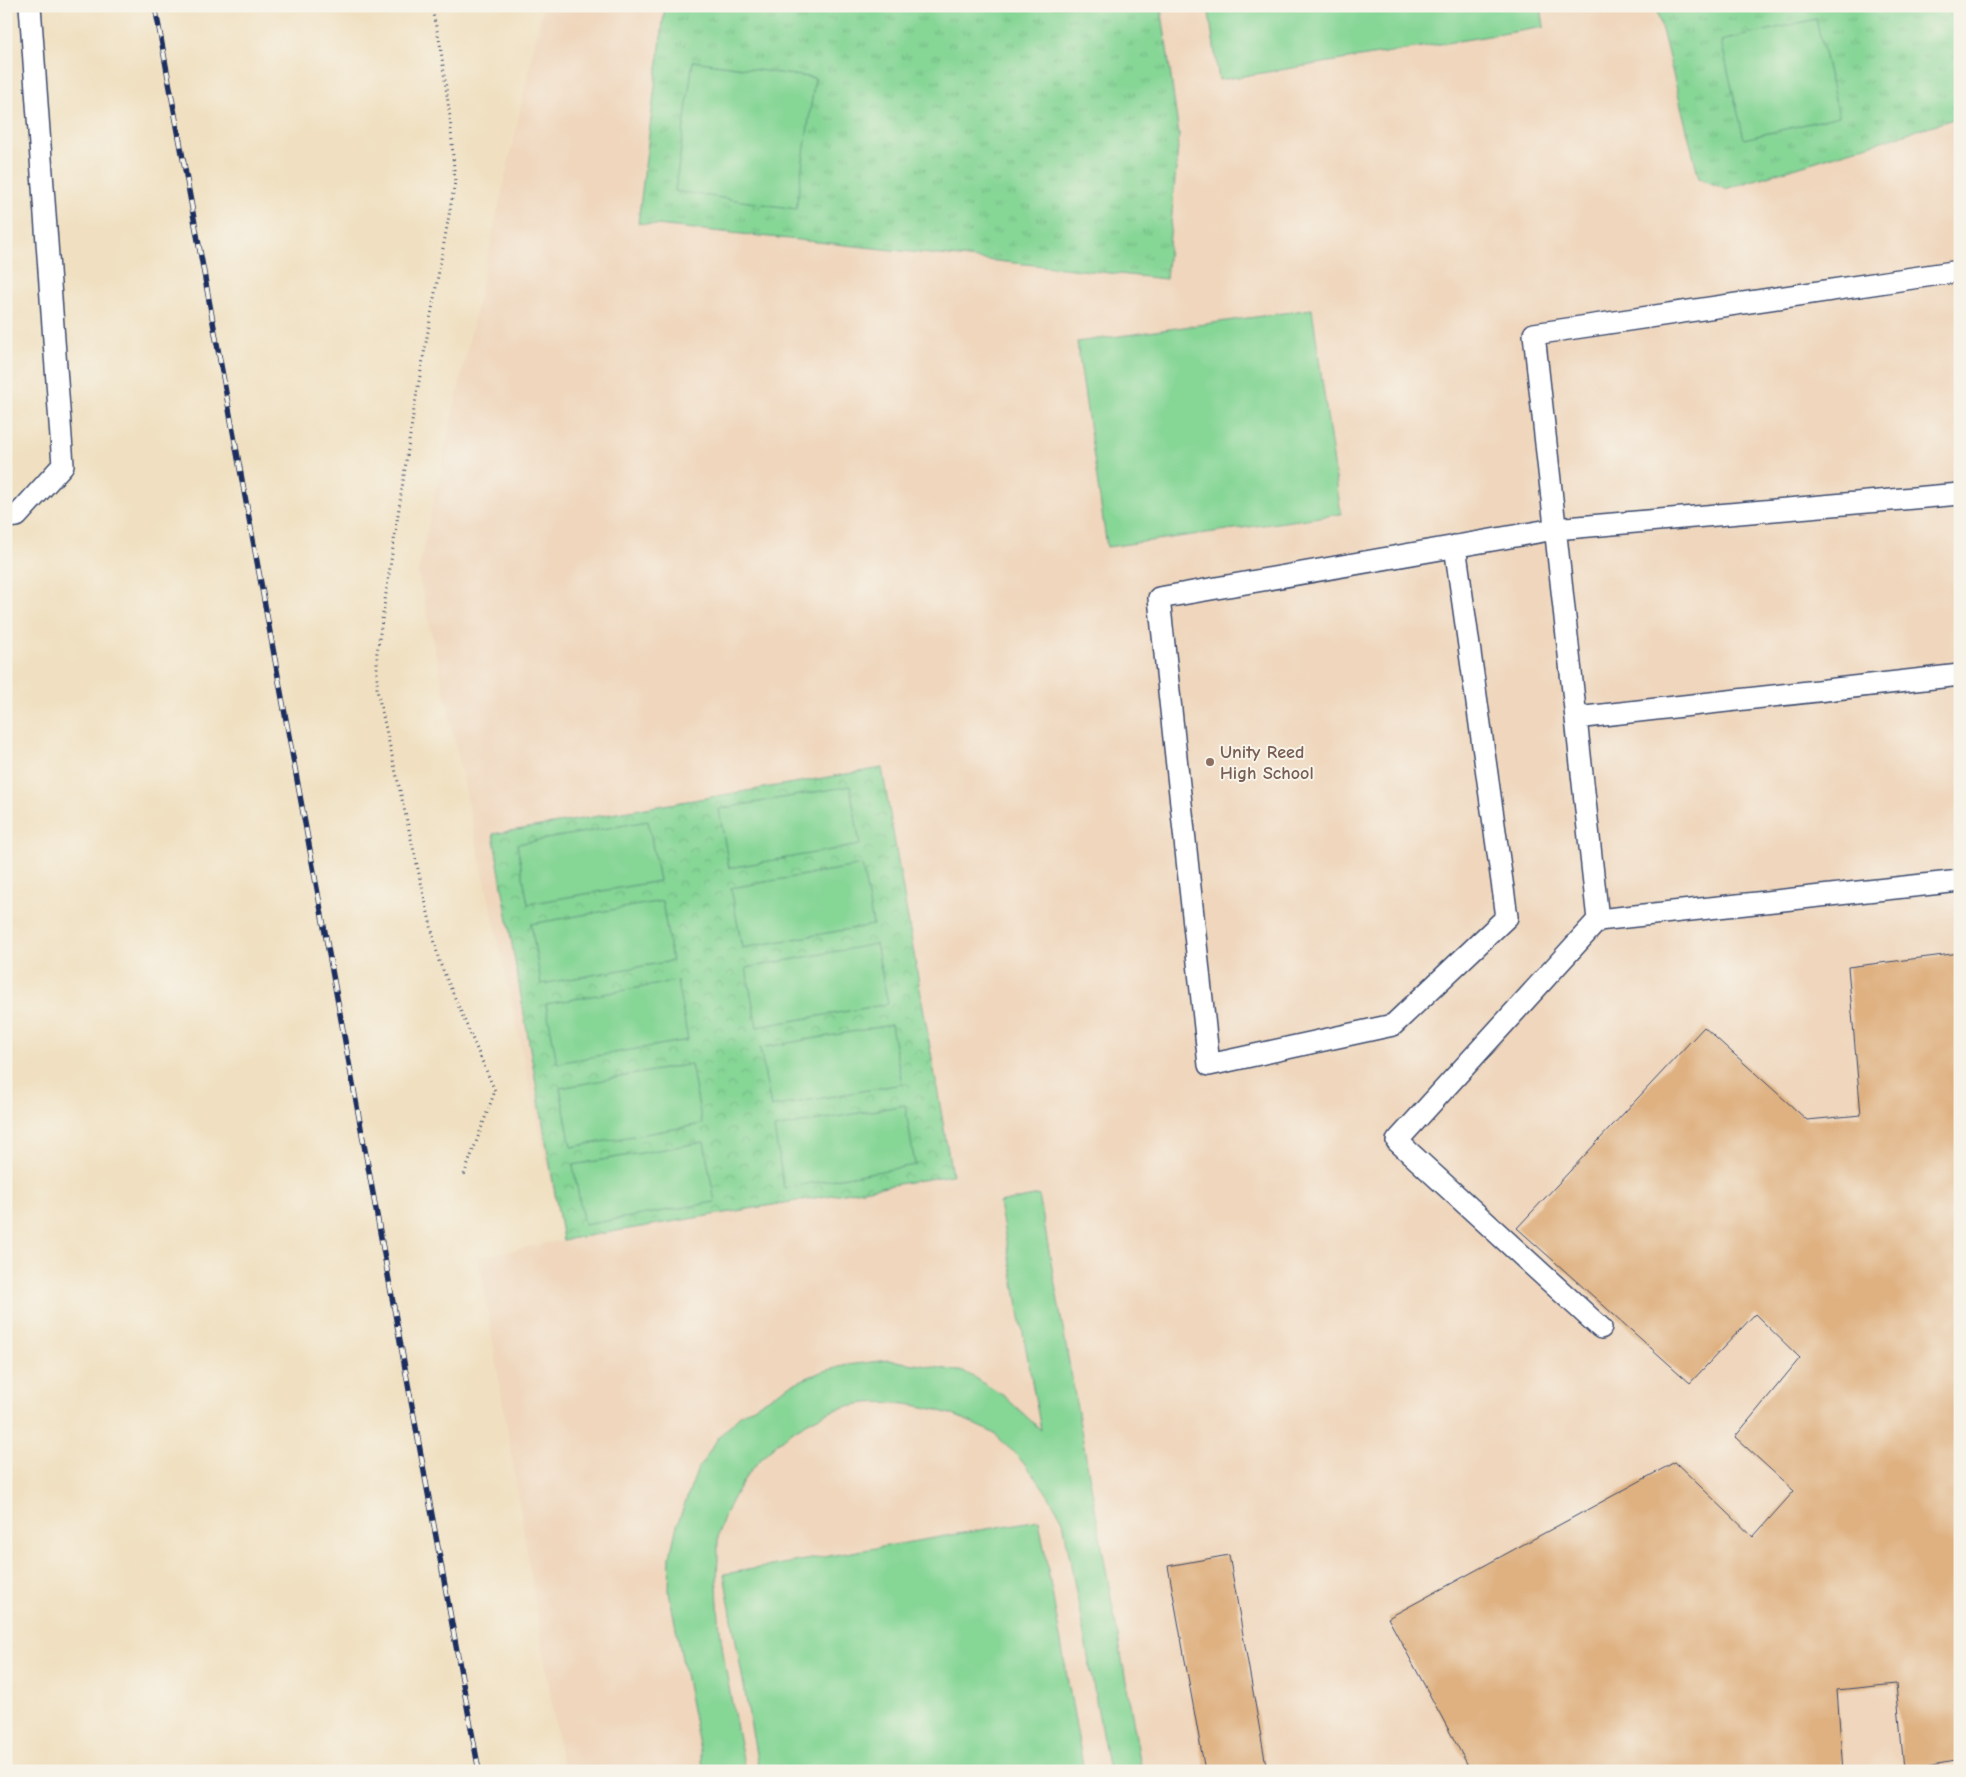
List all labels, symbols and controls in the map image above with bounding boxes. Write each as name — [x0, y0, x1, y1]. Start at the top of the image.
place label: Unity Reed High School — [1220, 742, 1314, 784]
marker: Unity Reed High School — [1204, 756, 1216, 768]

